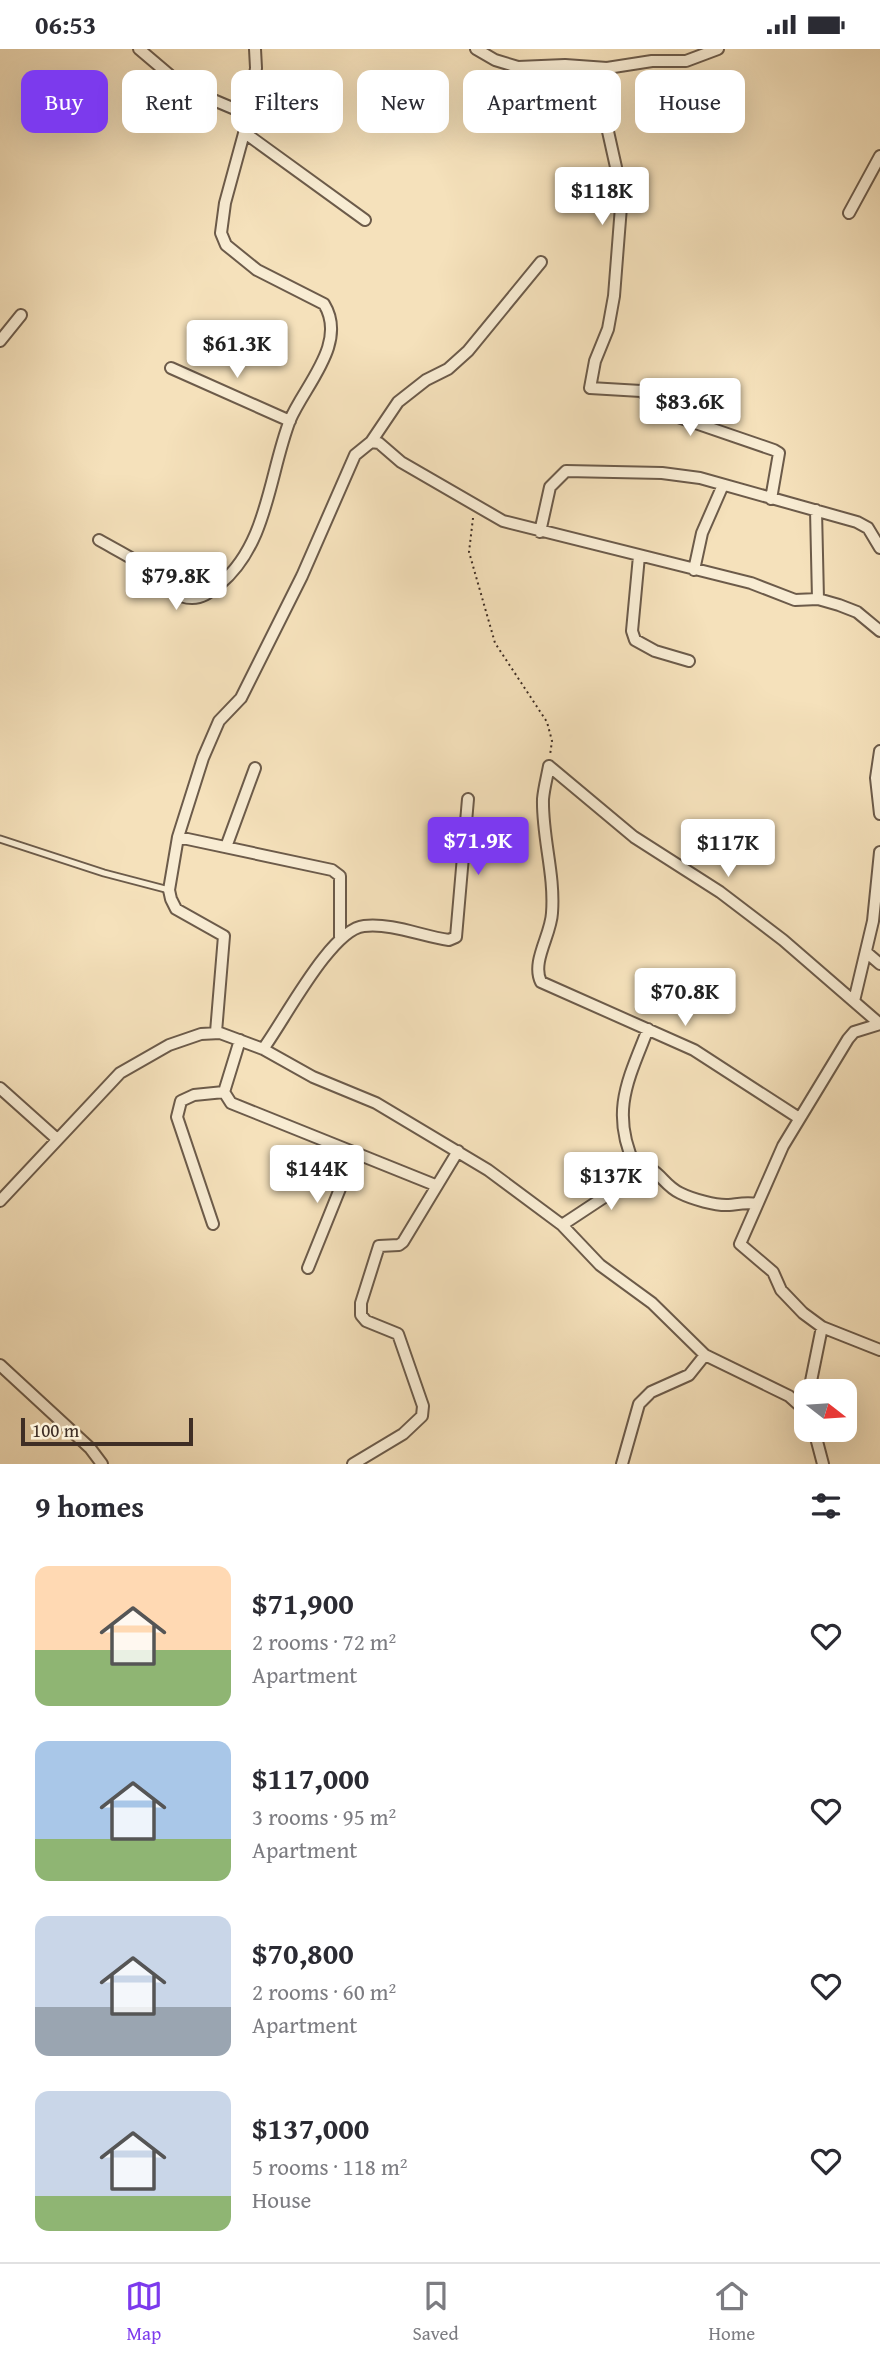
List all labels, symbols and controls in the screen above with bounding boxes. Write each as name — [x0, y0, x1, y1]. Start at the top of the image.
text: 06:53 — [35, 5, 96, 44]
chip: Buy — [21, 70, 108, 133]
chip: Rent — [122, 70, 217, 133]
chip: Filters — [231, 70, 343, 133]
chip: New — [357, 70, 449, 133]
chip: Apartment — [463, 70, 621, 133]
chip: House — [635, 70, 745, 133]
pin: $118K — [553, 167, 651, 227]
text: $118K — [571, 173, 633, 206]
pin: $61.3K — [180, 321, 294, 380]
text: $61.3K — [203, 326, 271, 359]
pin: $83.6K — [633, 379, 747, 438]
text: $83.6K — [656, 384, 724, 417]
pin: $79.8K — [119, 553, 233, 612]
text: $79.8K — [142, 558, 210, 591]
pin: $71.9K — [421, 817, 535, 877]
pin: $117K — [679, 819, 777, 879]
text: $71.9K — [444, 823, 512, 856]
text: $117K — [697, 825, 759, 858]
pin: $70.8K — [628, 969, 742, 1028]
text: $70.8K — [651, 974, 719, 1007]
pin: $144K — [268, 1145, 366, 1205]
text: $144K — [286, 1151, 348, 1184]
pin: $137K — [562, 1153, 660, 1212]
text: $137K — [580, 1158, 642, 1191]
north arrow — [794, 1379, 858, 1442]
map controls — [794, 1379, 857, 1442]
scale bar — [21, 1415, 192, 1447]
text: 100 m — [32, 1416, 79, 1444]
text: 9 homes — [35, 1484, 144, 1528]
icon: filters — [807, 1487, 845, 1525]
text: $71,900 — [252, 1581, 354, 1625]
icon: home — [91, 1594, 175, 1678]
icon: heart — [807, 1617, 845, 1655]
text: 2 rooms · 72 m² — [252, 1625, 396, 1658]
text: Apartment — [252, 1658, 357, 1691]
text: $117,000 — [252, 1756, 369, 1800]
icon: home — [91, 1769, 175, 1853]
icon: heart — [807, 1792, 845, 1830]
text: 3 rooms · 95 m² — [252, 1800, 396, 1833]
text: Apartment — [252, 1833, 357, 1866]
text: $70,800 — [252, 1931, 354, 1975]
icon: home — [91, 1944, 175, 2028]
icon: heart — [807, 1967, 845, 2005]
text: 2 rooms · 60 m² — [252, 1975, 396, 2008]
text: Apartment — [252, 2008, 357, 2041]
text: $137,000 — [252, 2106, 369, 2150]
icon: home — [91, 2119, 175, 2203]
icon: heart — [807, 2142, 845, 2180]
text: 5 rooms · 118 m² — [252, 2150, 407, 2183]
text: House — [252, 2183, 311, 2216]
tab: Map — [125, 2277, 163, 2347]
tab: Saved — [413, 2277, 459, 2347]
tab: Home — [708, 2277, 755, 2347]

